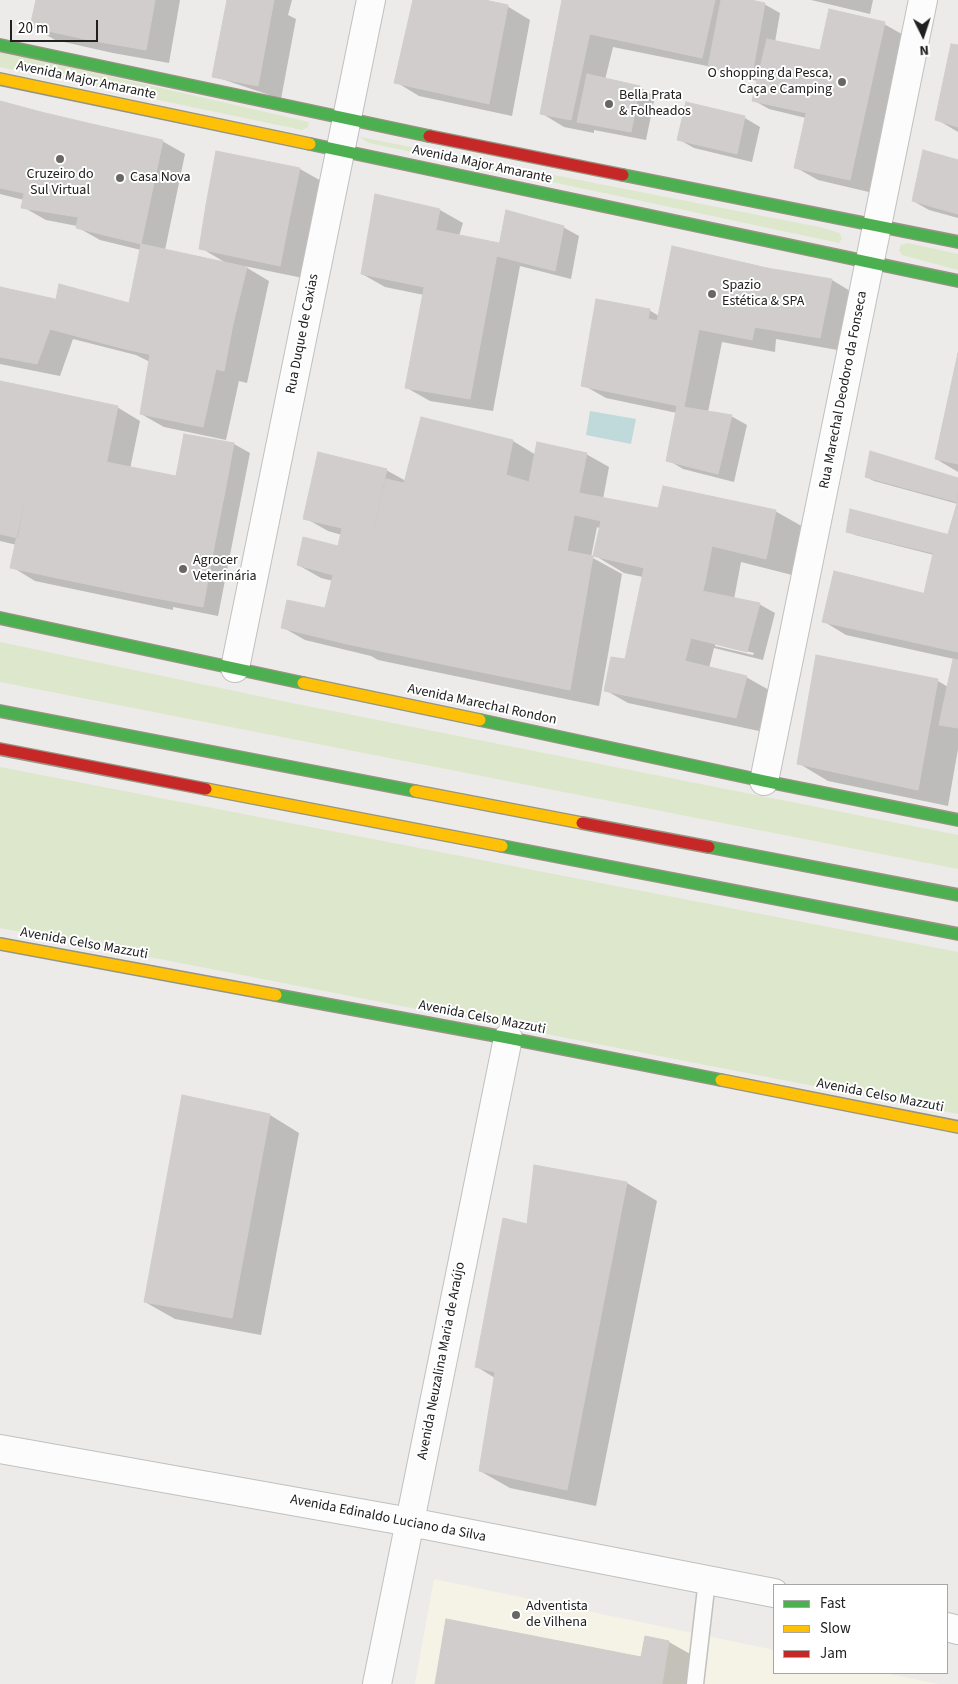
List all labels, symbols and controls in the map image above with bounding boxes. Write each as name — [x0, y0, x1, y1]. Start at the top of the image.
scale bar — [12, 10, 100, 42]
north arrow — [898, 10, 948, 60]
text: 20 m — [18, 18, 48, 39]
text: N — [919, 40, 929, 60]
street label: Avenida Major Amarante — [15, 58, 157, 104]
place label: O shopping da Pesca, Caça e Camping — [708, 66, 832, 98]
marker: O shopping da Pesca, Caça e Camping — [836, 76, 848, 88]
place label: Bella Prata & Folheados — [619, 88, 691, 120]
marker: Bella Prata & Folheados — [603, 98, 615, 110]
street label: Avenida Major Amarante — [411, 142, 553, 188]
marker: Cruzeiro do Sul Virtual — [54, 153, 66, 165]
place label: Cruzeiro do Sul Virtual — [26, 167, 94, 200]
place label: Casa Nova — [130, 170, 191, 186]
marker: Casa Nova — [114, 172, 126, 184]
street label: Rua Duque de Caxias — [283, 273, 323, 395]
place label: Spazio Estética & SPA — [722, 278, 804, 310]
marker: Spazio Estética & SPA — [706, 288, 718, 300]
street label: Rua Marechal Deodoro da Fonseca — [817, 290, 871, 490]
place label: Agrocer Veterinária — [193, 553, 257, 586]
marker: Agrocer Veterinária — [177, 563, 189, 575]
street label: Avenida Marechal Rondon — [406, 681, 558, 729]
street label: Avenida Celso Mazzuti — [19, 925, 149, 963]
street label: Avenida Celso Mazzuti — [417, 997, 547, 1039]
street label: Avenida Celso Mazzuti — [815, 1075, 945, 1117]
street label: Avenida Neuzalina Maria de Araújo — [415, 1261, 469, 1461]
street label: Avenida Edinaldo Luciano da Silva — [289, 1492, 487, 1546]
legend — [773, 1584, 948, 1674]
text: Fast — [820, 1593, 846, 1614]
place label: Adventista de Vilhena — [526, 1599, 588, 1631]
marker: Adventista de Vilhena — [510, 1609, 522, 1621]
text: Slow — [820, 1618, 851, 1639]
text: Jam — [820, 1643, 847, 1664]

